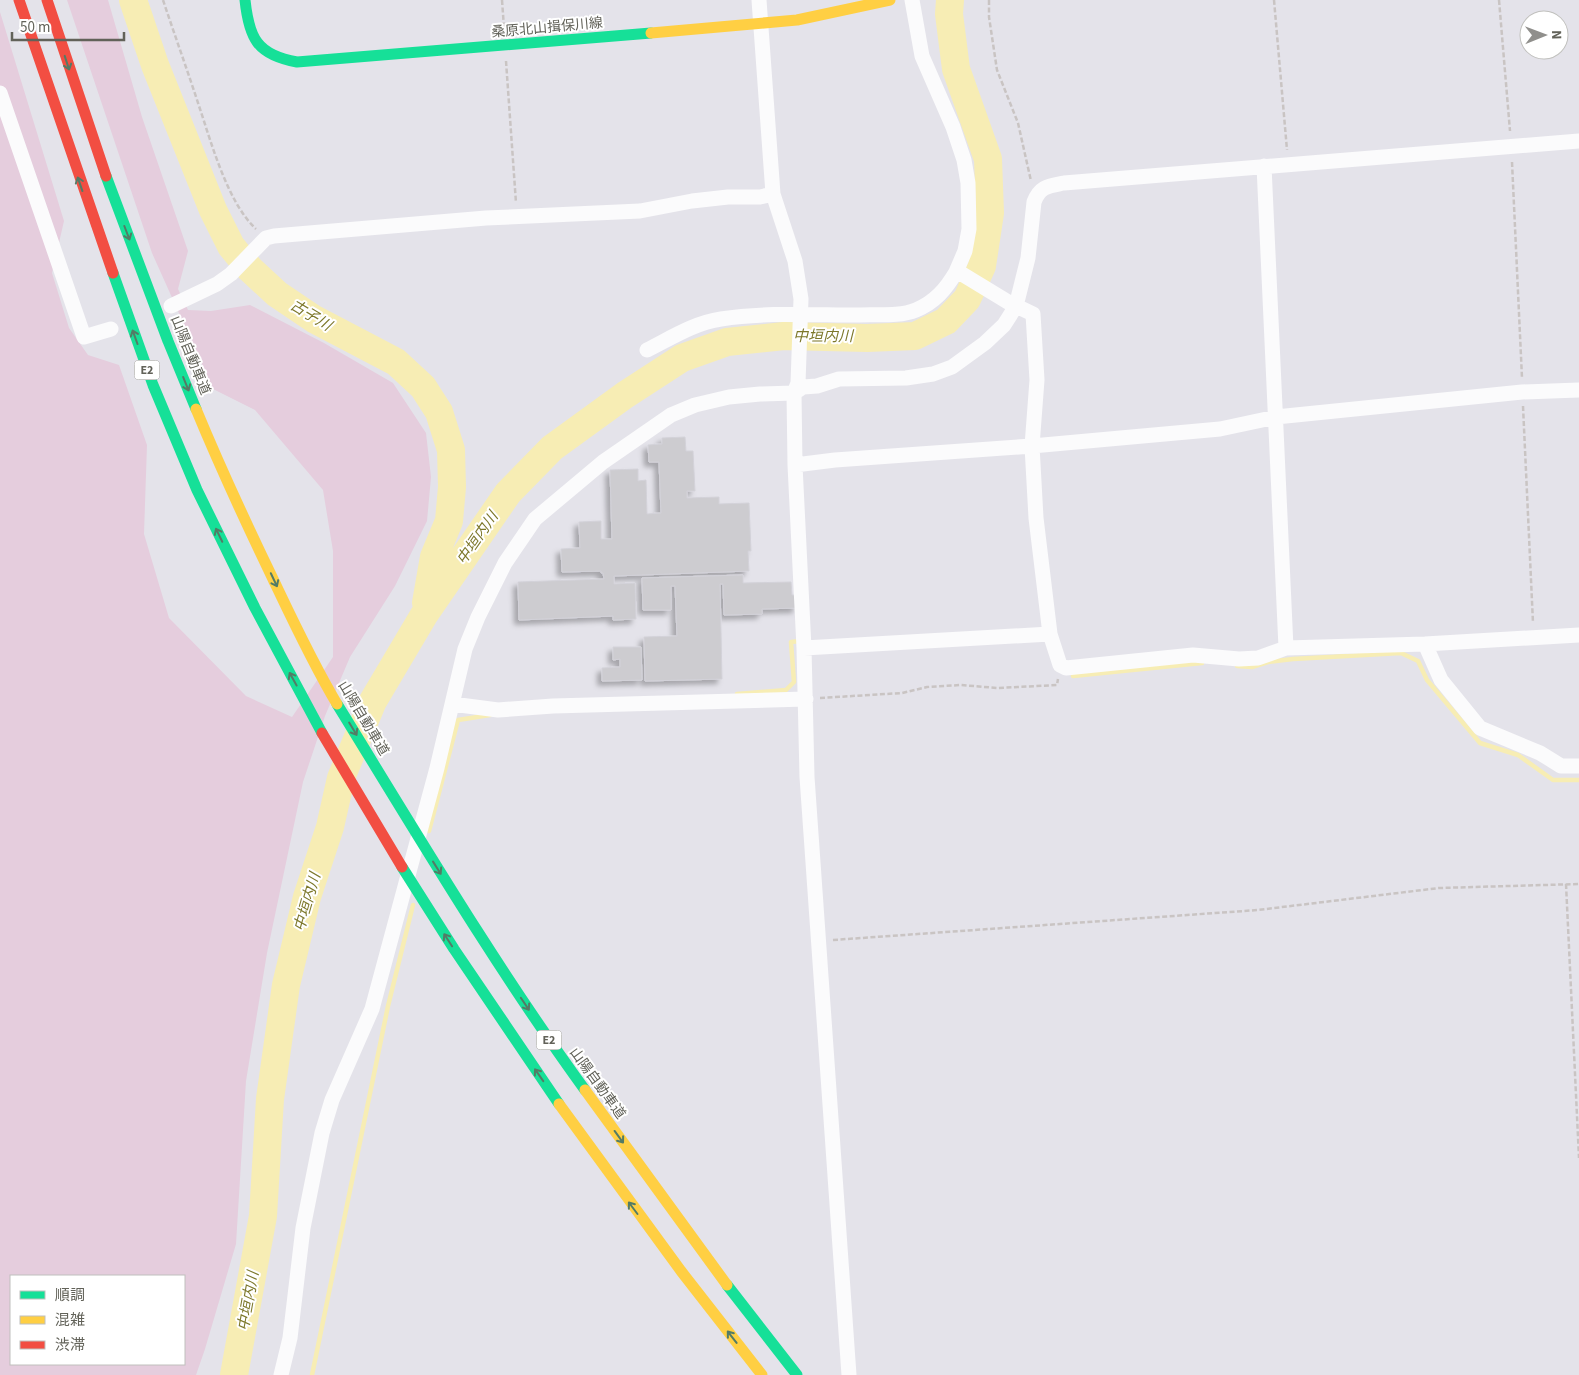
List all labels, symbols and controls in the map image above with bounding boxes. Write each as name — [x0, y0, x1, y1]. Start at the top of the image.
scale bar — [12, 10, 125, 42]
north arrow — [1519, 10, 1569, 60]
street label: 桑原北山揖保川線 — [490, 13, 604, 43]
text: 50 m — [20, 17, 50, 38]
text: N — [1546, 30, 1566, 40]
one-way arrow — [62, 55, 72, 71]
one-way arrow — [75, 176, 85, 192]
one-way arrow — [123, 225, 132, 240]
water label: 古子川 — [286, 295, 337, 337]
street label: 山陽自動車道 — [165, 313, 215, 398]
water label: 中垣内川 — [793, 326, 855, 347]
one-way arrow — [130, 329, 139, 345]
road number: E2 — [134, 360, 160, 380]
one-way arrow — [182, 376, 191, 391]
water label: 中垣内川 — [452, 506, 504, 569]
one-way arrow — [214, 528, 223, 543]
one-way arrow — [269, 572, 279, 587]
one-way arrow — [287, 673, 297, 687]
street label: 山陽自動車道 — [333, 677, 393, 760]
one-way arrow — [347, 722, 358, 736]
one-way arrow — [433, 860, 443, 874]
water label: 中垣内川 — [289, 868, 326, 934]
one-way arrow — [443, 933, 454, 947]
one-way arrow — [520, 997, 530, 1011]
road number: E2 — [536, 1030, 562, 1050]
street label: 山陽自動車道 — [564, 1044, 630, 1123]
one-way arrow — [534, 1068, 544, 1082]
one-way arrow — [614, 1130, 624, 1144]
one-way arrow — [627, 1202, 638, 1215]
water label: 中垣内川 — [233, 1268, 264, 1332]
legend — [10, 1275, 185, 1365]
text: 順調 — [55, 1285, 85, 1306]
text: 混雑 — [55, 1310, 85, 1331]
one-way arrow — [726, 1331, 737, 1344]
text: 渋滞 — [55, 1335, 85, 1356]

